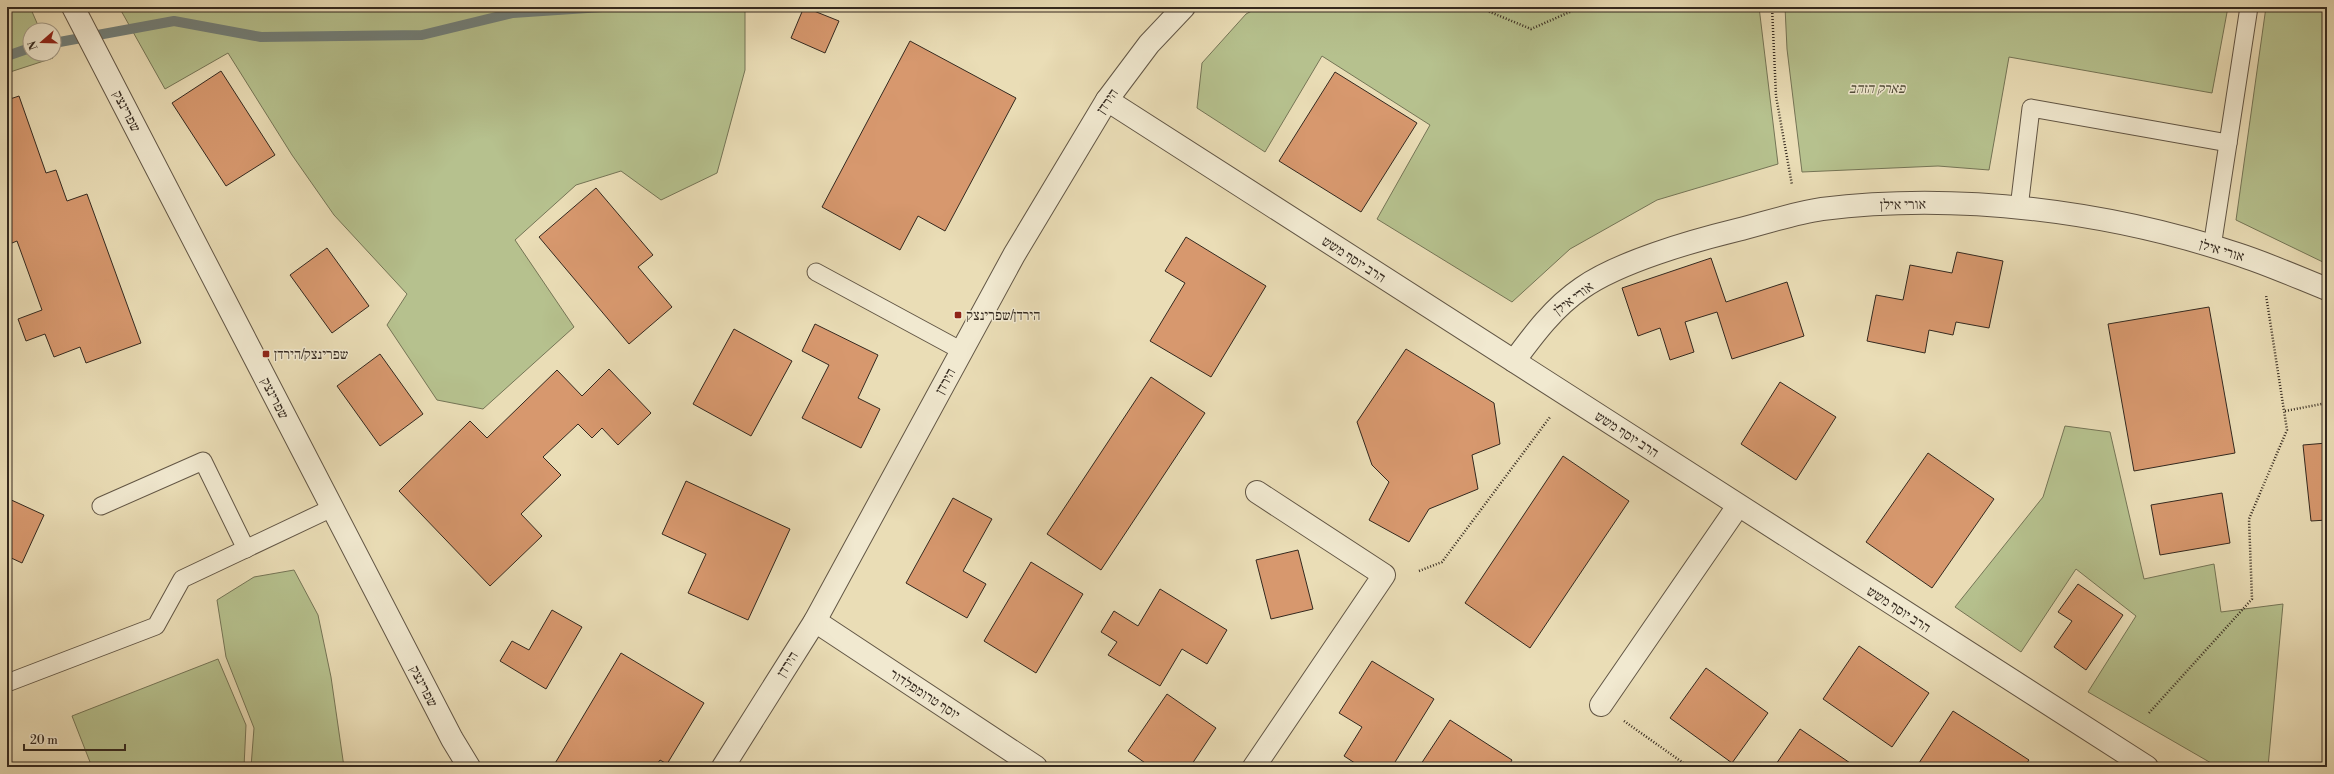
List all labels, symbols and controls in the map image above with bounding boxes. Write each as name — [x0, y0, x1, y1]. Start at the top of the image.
north arrow — [22, 22, 62, 62]
text: N — [25, 38, 42, 52]
park label: פארק הזהב — [1849, 80, 1906, 98]
street label: הירדן — [1093, 85, 1123, 118]
street label: שפרינצק — [108, 88, 144, 136]
street label: אורי אילן — [1880, 196, 1926, 214]
street label: הרב יוסף משש — [1318, 233, 1389, 287]
street label: אורי אילן — [2197, 236, 2246, 266]
street label: אורי אילן — [1550, 278, 1597, 320]
place label: הירדן/שפרינצק — [966, 307, 1040, 325]
marker: הירדן/שפרינצק — [953, 310, 963, 320]
place label: שפרינצק/הירדן — [274, 346, 349, 364]
marker: שפרינצק/הירדן — [261, 349, 271, 359]
street label: הירדן — [931, 365, 960, 398]
street label: שפרינצק — [256, 375, 292, 423]
street label: הרב יוסף משש — [1591, 408, 1662, 462]
street label: הרב יוסף משש — [1863, 583, 1934, 637]
street label: הירדן — [773, 648, 803, 681]
street label: שפרינצק — [405, 663, 441, 711]
street label: יוסף טרומפלדור — [886, 665, 963, 724]
scale bar — [24, 726, 125, 752]
text: 20 m — [30, 733, 58, 748]

